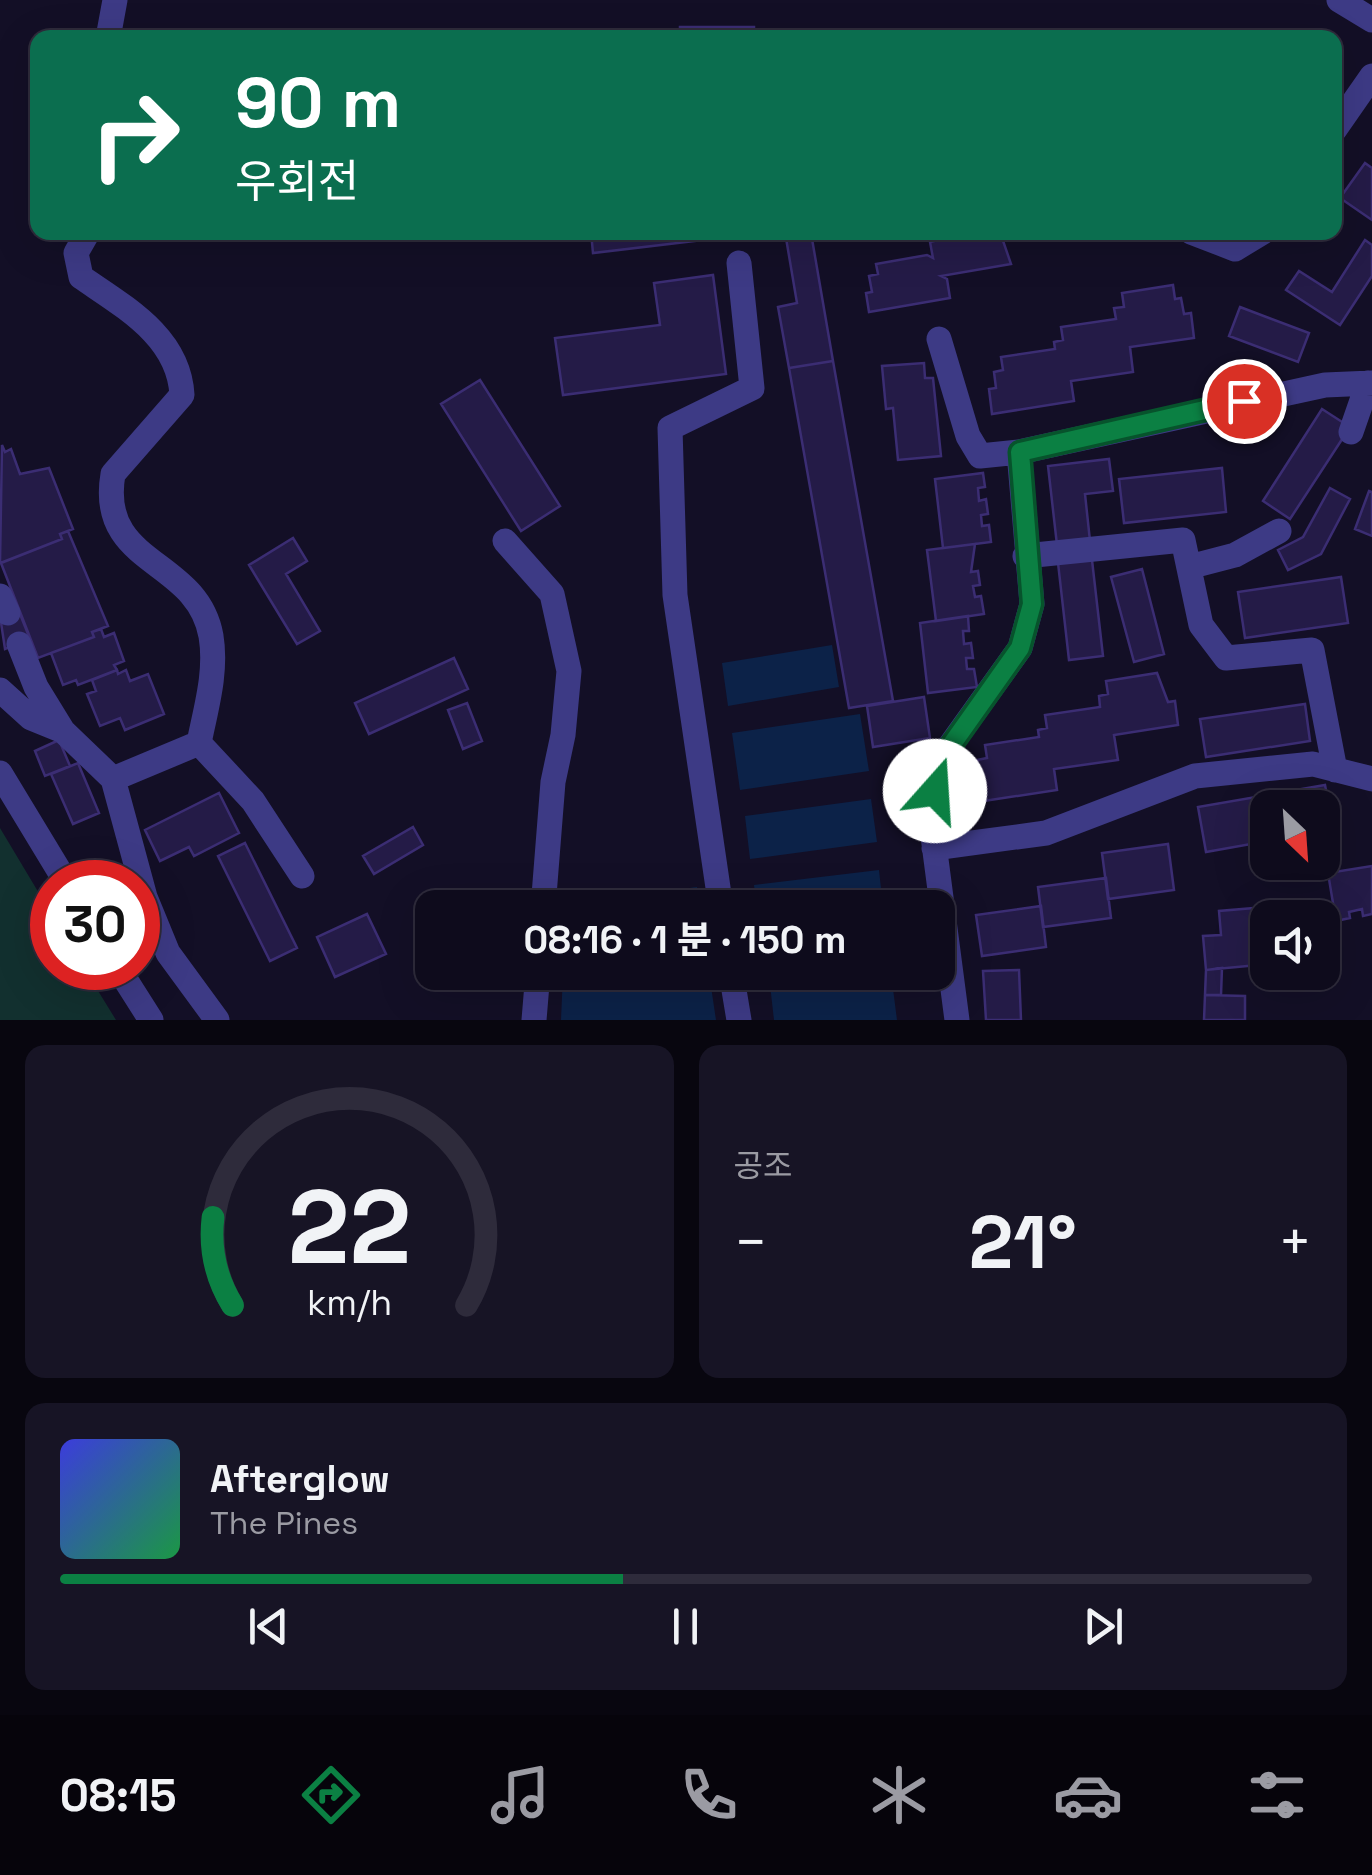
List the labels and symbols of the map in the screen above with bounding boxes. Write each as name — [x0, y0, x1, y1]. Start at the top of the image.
pin — [1202, 359, 1287, 444]
position arrow — [883, 739, 987, 843]
north arrow — [1250, 790, 1340, 880]
speed limit sign: 30 — [30, 860, 160, 990]

